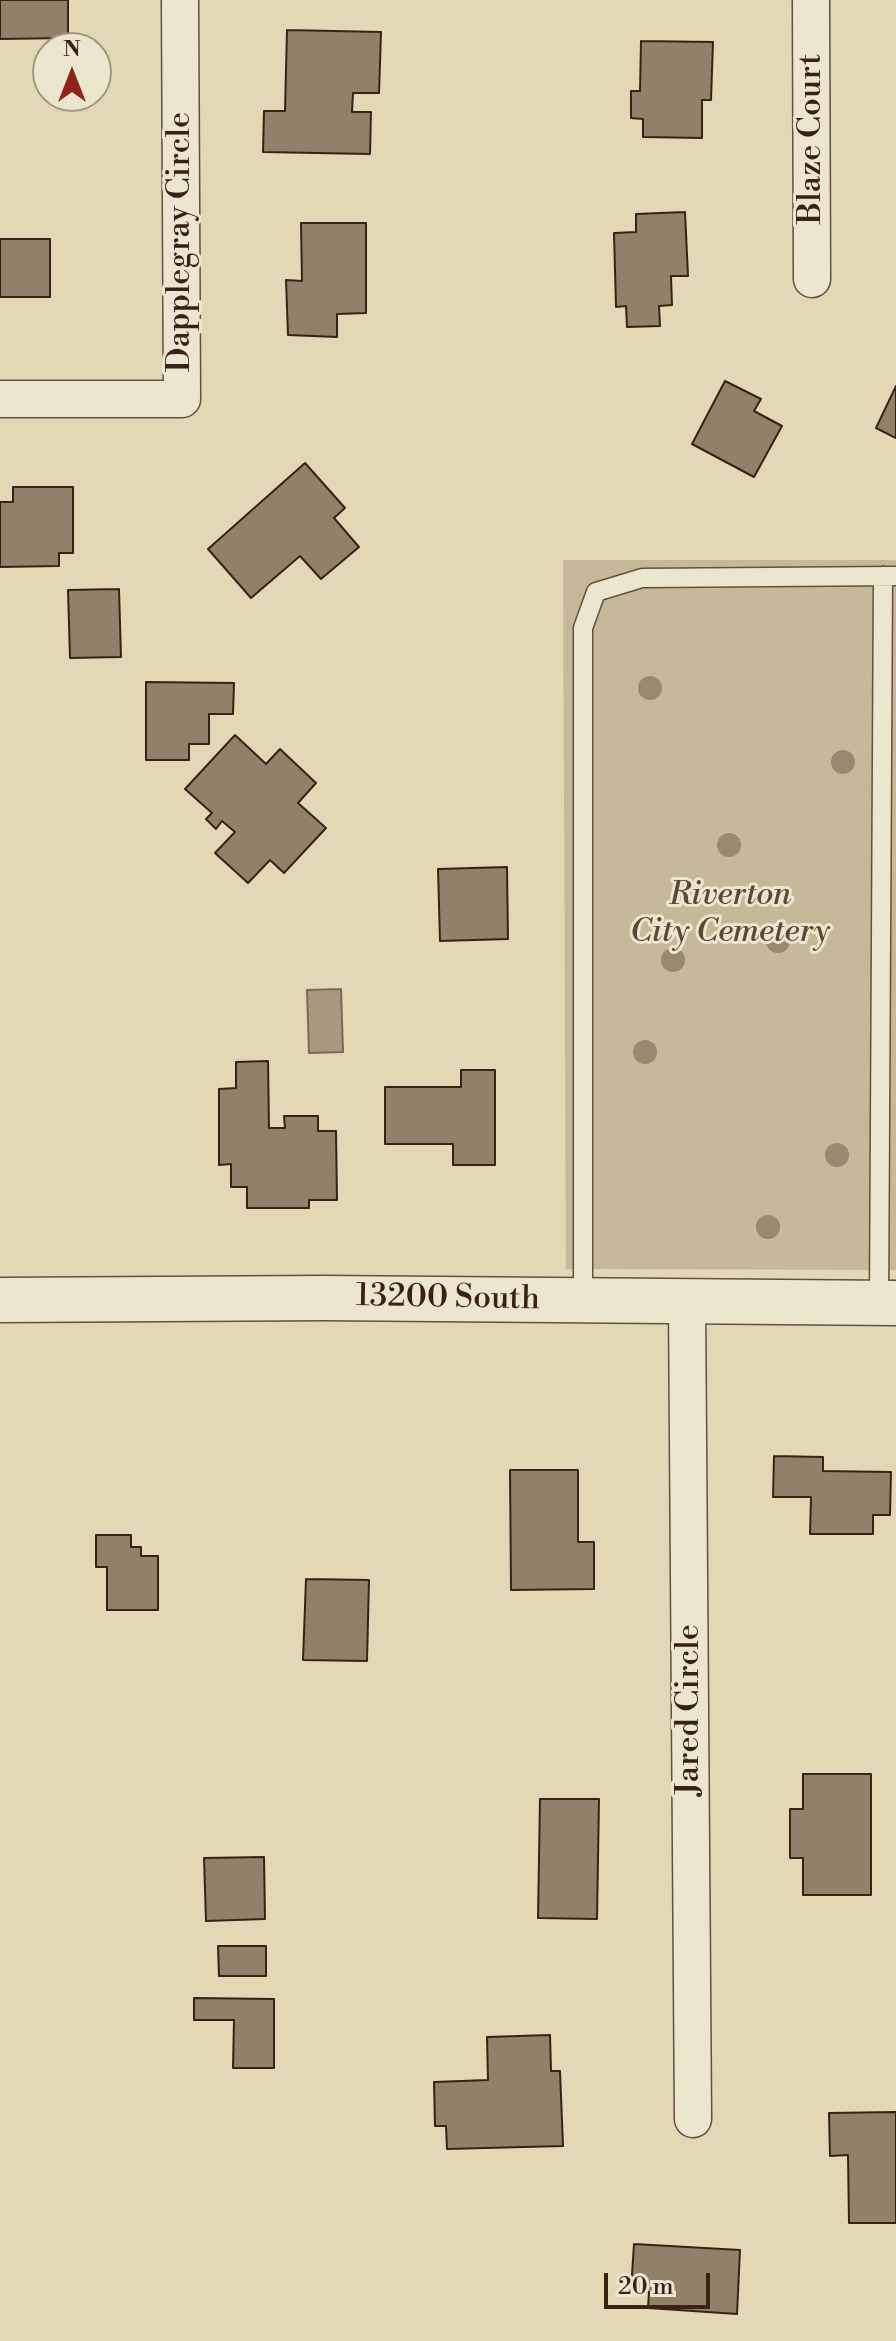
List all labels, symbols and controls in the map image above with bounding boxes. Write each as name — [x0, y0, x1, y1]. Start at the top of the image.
north arrow — [32, 32, 112, 112]
text: N — [63, 36, 81, 63]
street label: Blaze Court — [793, 54, 831, 224]
street label: Dapplegray Circle — [162, 112, 200, 372]
park label: Riverton City Cemetery — [630, 877, 830, 952]
street label: 13200 South — [356, 1278, 540, 1320]
street label: Jared Circle — [671, 1624, 709, 1796]
scale bar — [608, 2257, 714, 2307]
text: 20 m — [618, 2272, 674, 2302]

